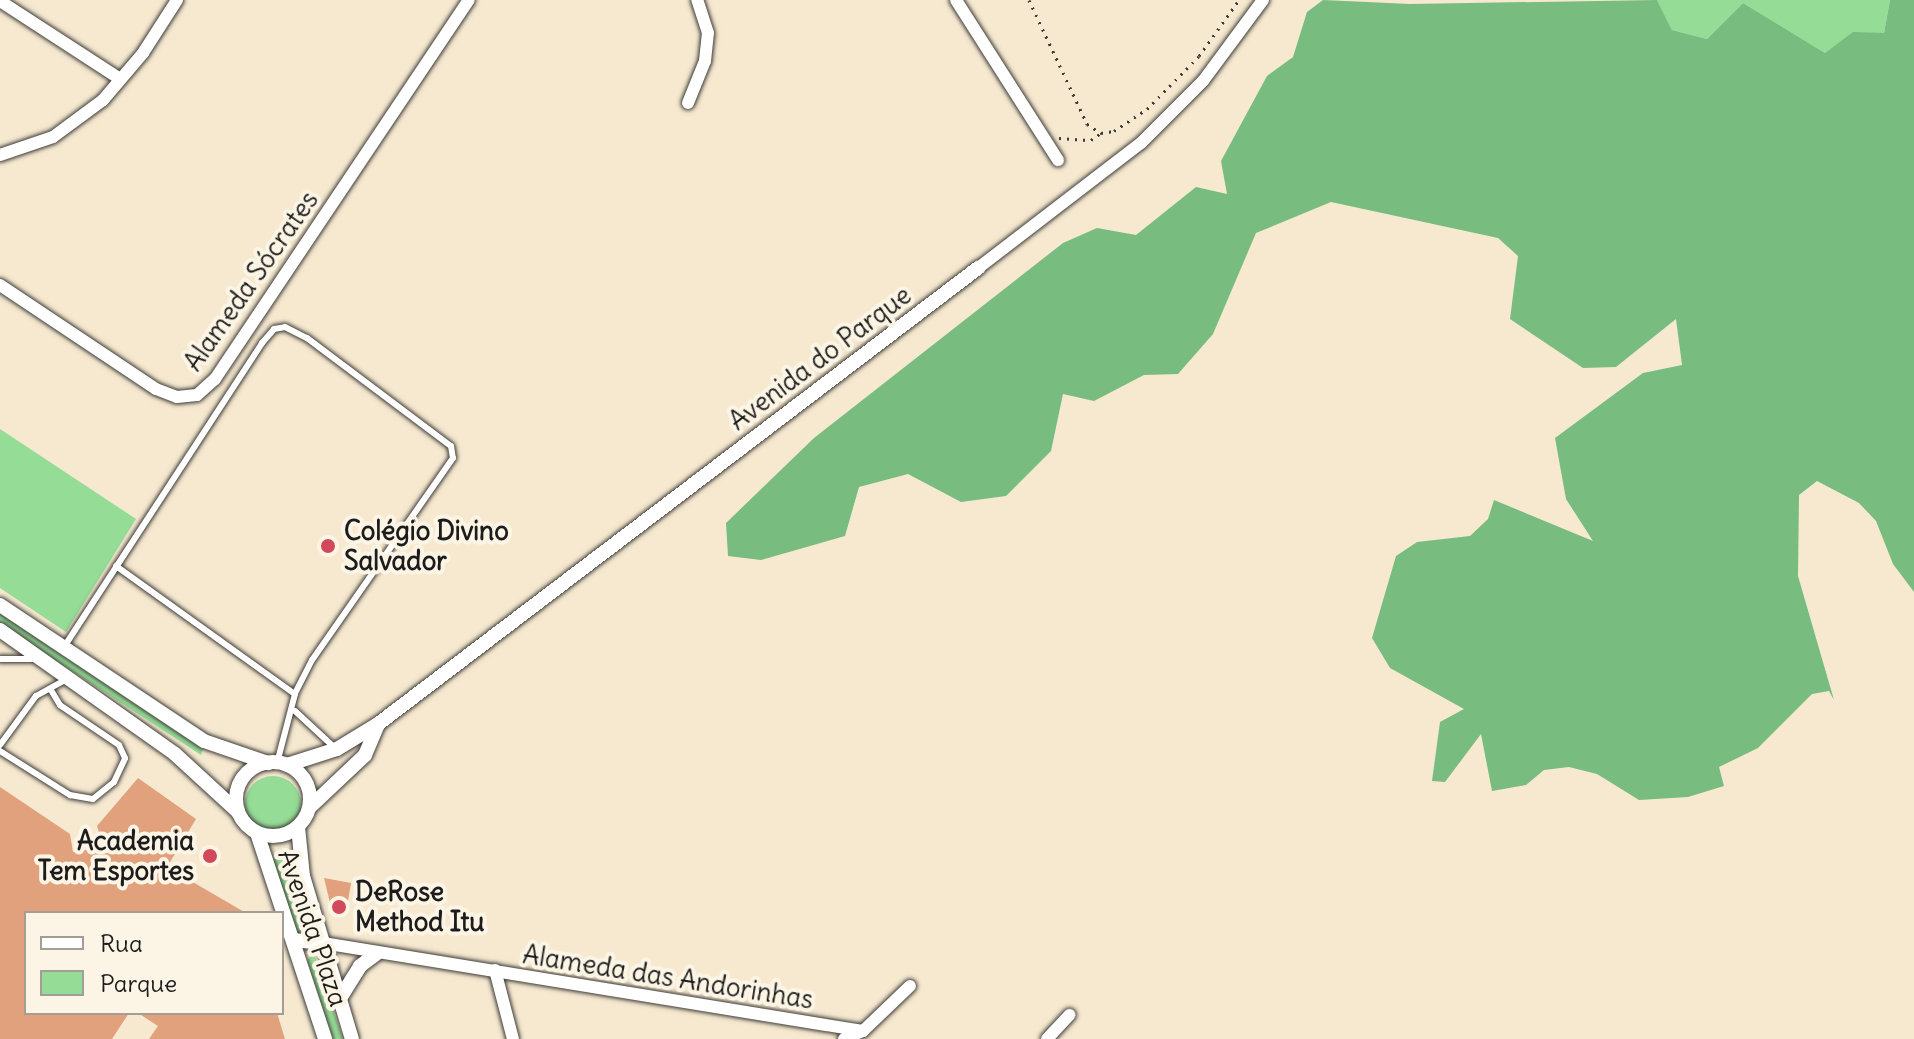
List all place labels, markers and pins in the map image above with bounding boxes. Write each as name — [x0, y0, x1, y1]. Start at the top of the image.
place label: Colégio Divino Salvador — [344, 515, 509, 576]
marker: Colégio Divino Salvador — [319, 537, 337, 555]
place label: Academia Tem Esportes — [38, 825, 194, 886]
marker: Academia Tem Esportes — [201, 847, 219, 865]
place label: DeRose Method Itu — [355, 876, 484, 938]
marker: DeRose Method Itu — [330, 898, 348, 916]

